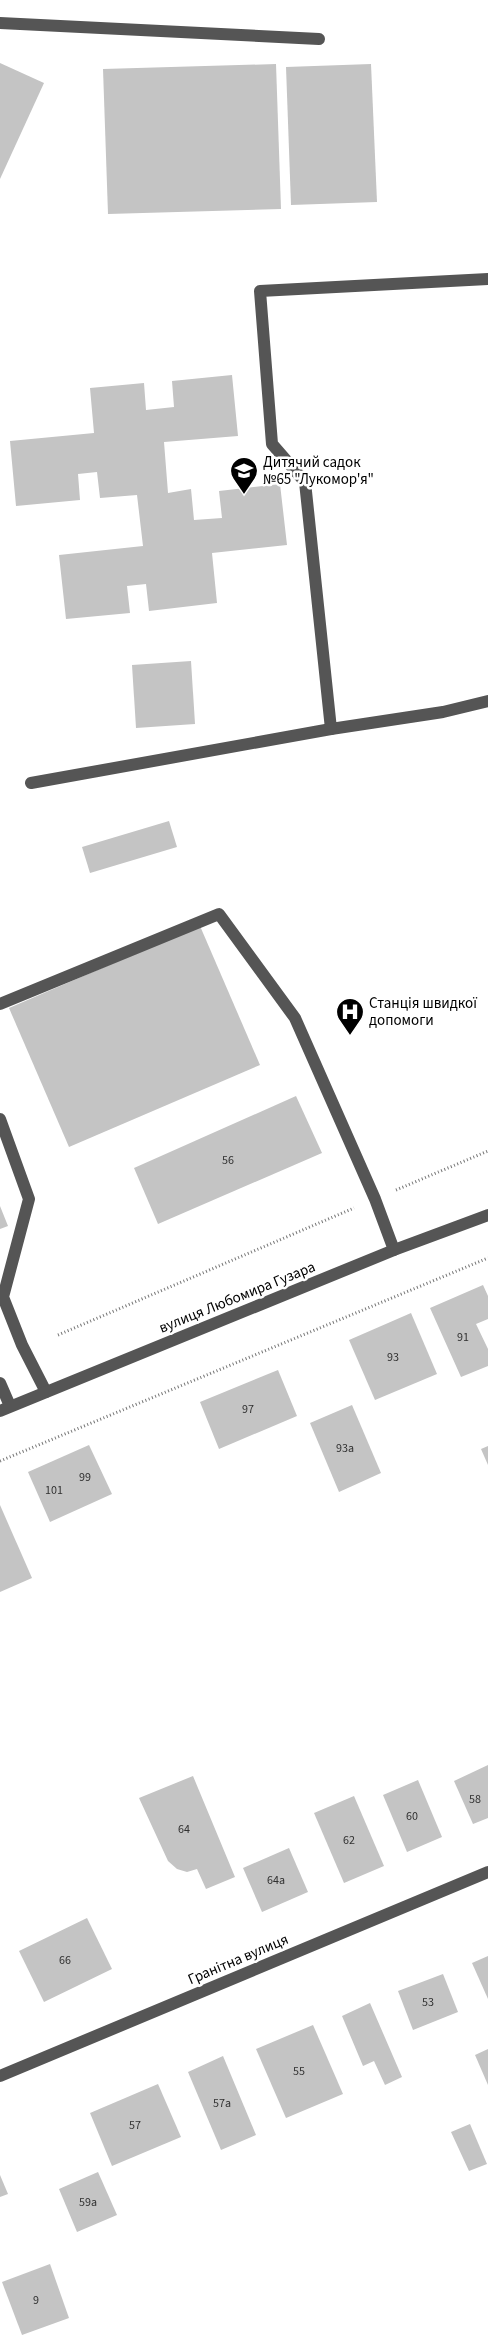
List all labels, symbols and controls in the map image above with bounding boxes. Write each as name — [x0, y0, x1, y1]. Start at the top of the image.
place label: Дитячий садок №65 "Лукомор'я" — [263, 452, 374, 490]
school or university icon: Дитячий садок №65 "Лукомор'я" — [229, 456, 259, 495]
place label: Станція швидкої допомоги — [369, 993, 478, 1031]
hospital icon: Станція швидкої допомоги — [335, 997, 365, 1036]
house number: 56 — [222, 1152, 234, 1169]
street label: вулиця Любомира Гузара — [156, 1256, 319, 1339]
house number: 91 — [457, 1329, 469, 1346]
house number: 93 — [387, 1349, 399, 1366]
house number: 97 — [242, 1401, 254, 1418]
house number: 93а — [336, 1440, 354, 1457]
house number: 99 — [79, 1469, 91, 1486]
house number: 101 — [45, 1482, 63, 1499]
house number: 58 — [469, 1791, 481, 1808]
house number: 60 — [406, 1808, 418, 1825]
house number: 64 — [178, 1821, 190, 1838]
house number: 62 — [343, 1832, 355, 1849]
house number: 64а — [267, 1872, 285, 1889]
street label: Гранітна вулиця — [185, 1929, 292, 1990]
house number: 66 — [59, 1952, 71, 1969]
house number: 53 — [422, 1994, 434, 2011]
house number: 55 — [293, 2063, 305, 2080]
house number: 57а — [213, 2095, 231, 2112]
house number: 57 — [129, 2117, 141, 2134]
house number: 59а — [79, 2194, 97, 2211]
house number: 9 — [33, 2292, 39, 2309]

